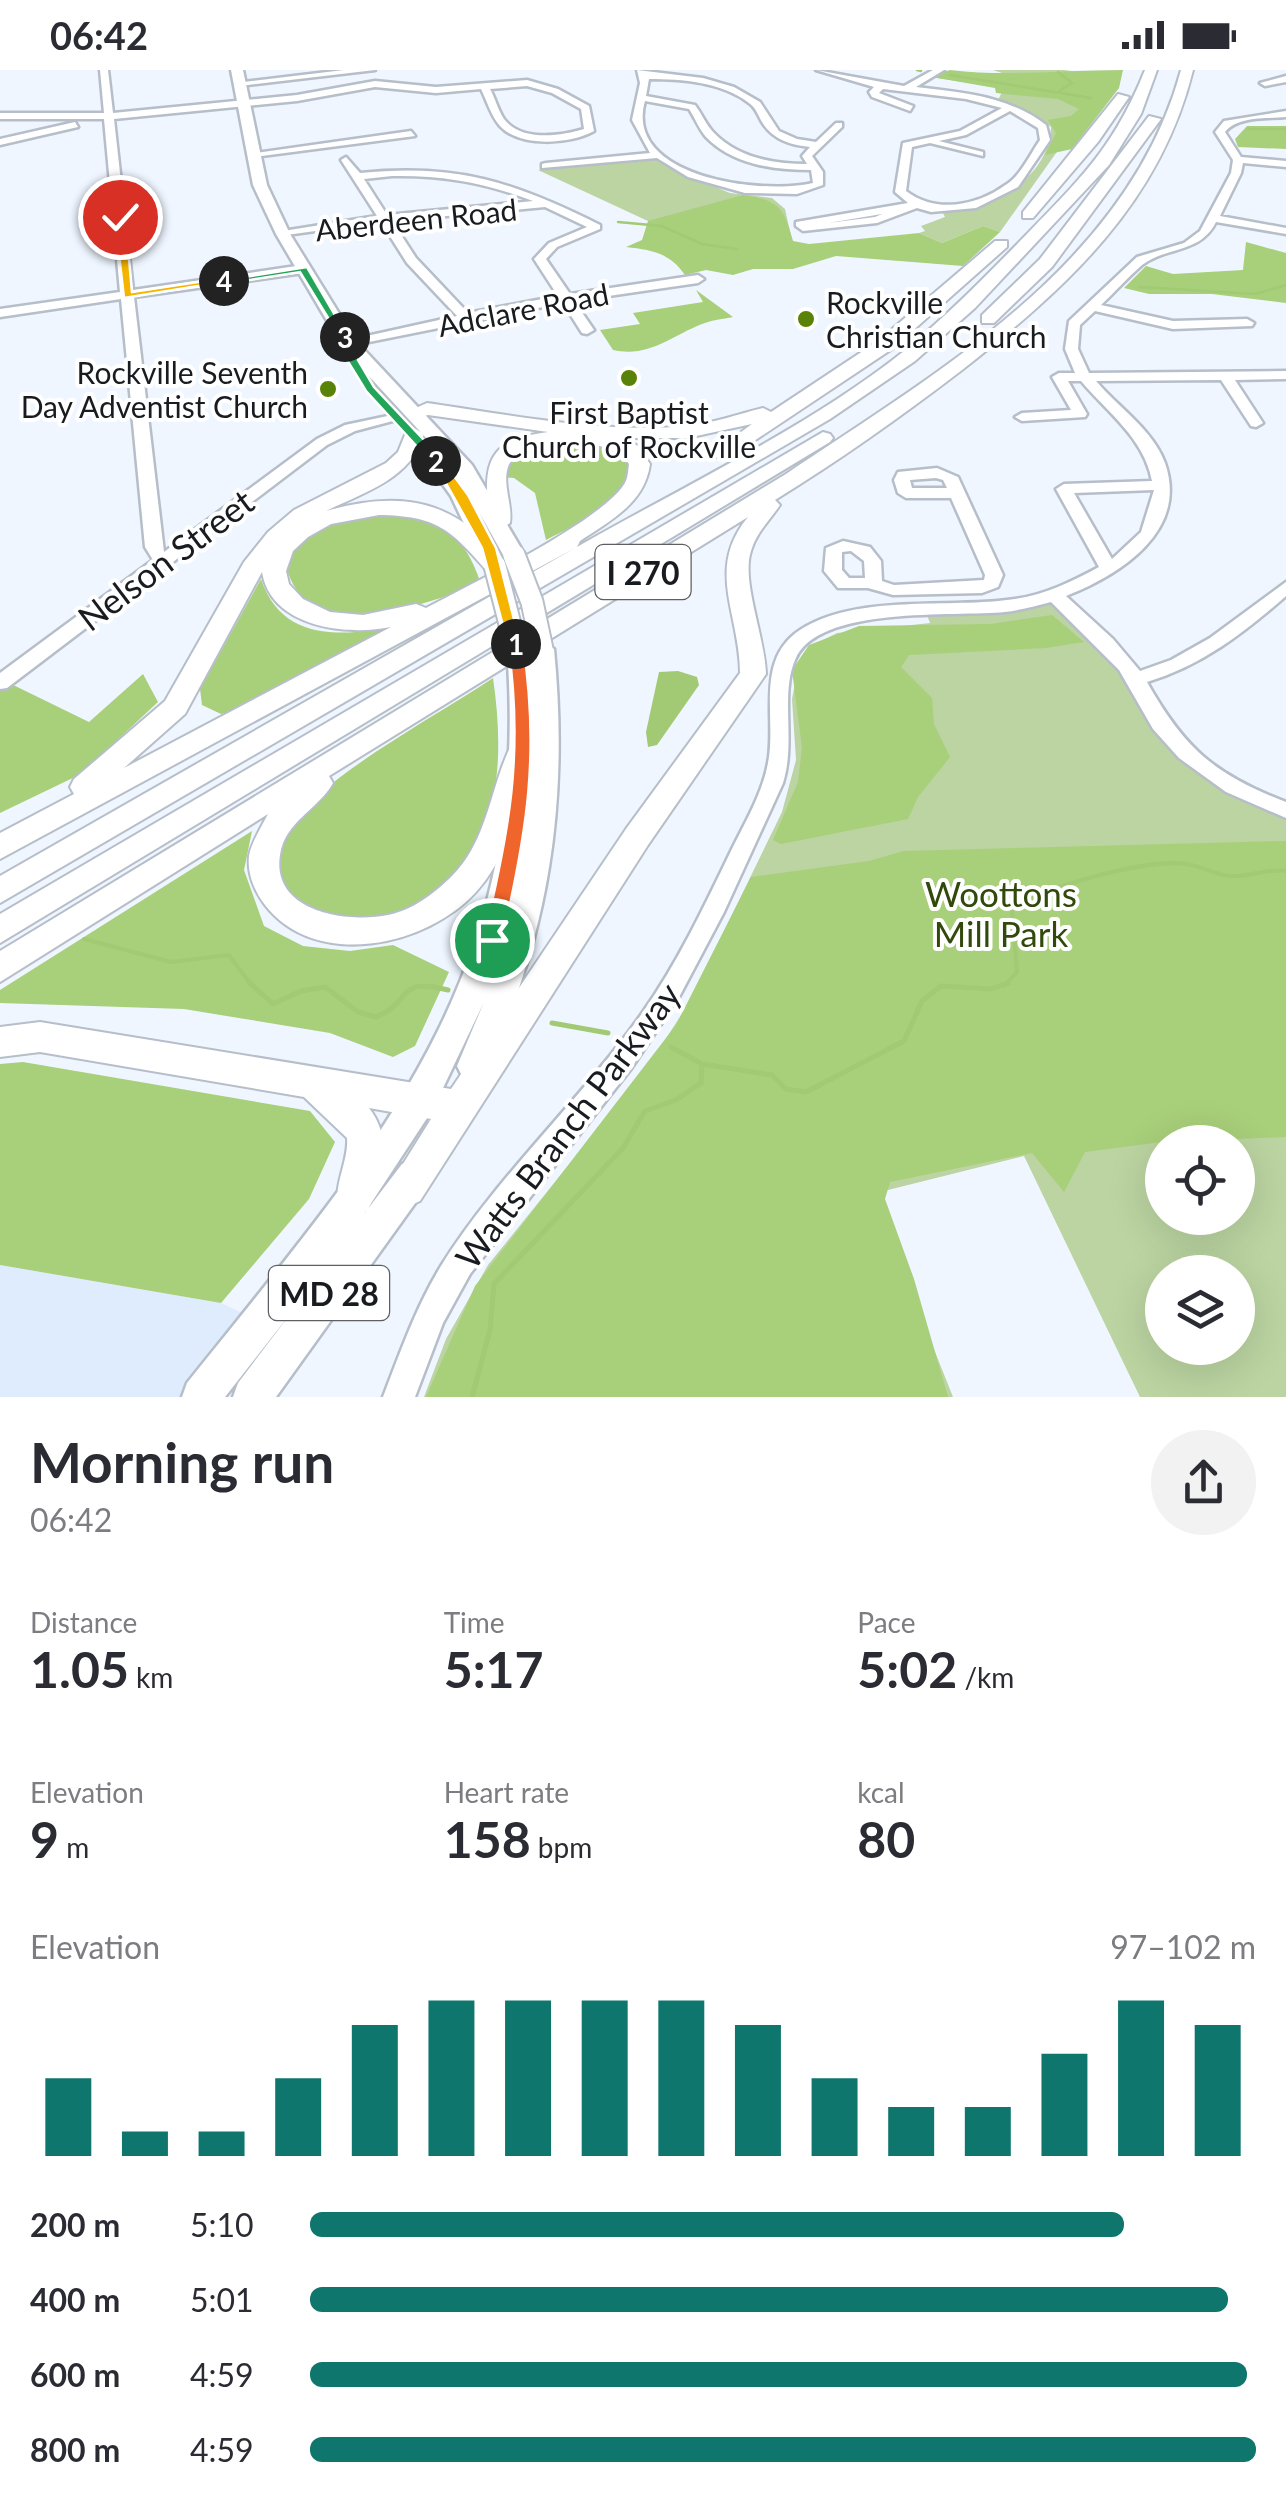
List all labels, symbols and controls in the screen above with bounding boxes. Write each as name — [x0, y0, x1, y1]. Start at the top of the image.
text: 06:42 — [50, 12, 148, 58]
pin — [78, 175, 163, 260]
icon: check — [93, 190, 148, 245]
street label: Aberdeen Road — [313, 191, 519, 247]
pin: 4 — [199, 256, 249, 306]
text: 4 — [216, 264, 232, 298]
street label: Adclare Road — [434, 275, 612, 343]
place label: Rockville Christian Church — [826, 284, 1047, 354]
marker: Rockville Christian Church — [795, 308, 817, 330]
pin: 3 — [320, 312, 370, 362]
text: 3 — [337, 320, 353, 354]
place label: Rockville Seventh Day Adventist Church — [21, 354, 308, 424]
marker: First Baptist Church of Rockville — [618, 367, 640, 389]
marker: Rockville Seventh Day Adventist Church — [317, 378, 339, 400]
place label: First Baptist Church of Rockville — [502, 394, 756, 464]
pin: 2 — [411, 436, 461, 486]
text: 2 — [428, 444, 444, 478]
street label: Nelson Street — [69, 479, 261, 639]
road number: I 270 — [596, 545, 690, 599]
pin: 1 — [491, 619, 541, 669]
text: 1 — [508, 627, 524, 661]
park label: Woottons Mill Park — [925, 872, 1077, 954]
pin — [450, 898, 535, 983]
icon: arrive — [465, 913, 520, 968]
street label: Watts Branch Parkway — [446, 974, 688, 1276]
map controls — [1145, 1125, 1255, 1365]
button: locate — [1145, 1125, 1255, 1235]
button: layers — [1145, 1255, 1255, 1365]
road number: MD 28 — [269, 1266, 389, 1320]
text: Morning run — [30, 1429, 334, 1495]
button: share — [1151, 1430, 1256, 1535]
text: 06:42 — [30, 1500, 112, 1539]
text: Distance — [30, 1605, 137, 1639]
text: Time — [444, 1605, 505, 1639]
text: Pace — [857, 1605, 916, 1639]
text: 1.05 — [30, 1639, 129, 1699]
text: 5:17 — [444, 1639, 544, 1699]
text: 5:02 — [857, 1639, 957, 1699]
text: km — [129, 1660, 173, 1694]
text: /km — [957, 1660, 1014, 1694]
text: Elevation — [30, 1775, 144, 1809]
text: Heart rate — [444, 1775, 569, 1809]
text: kcal — [857, 1775, 905, 1809]
text: 9 — [30, 1809, 59, 1869]
text: 158 — [444, 1809, 531, 1869]
text: 80 — [857, 1809, 915, 1869]
text: m — [59, 1830, 89, 1864]
text: bpm — [531, 1830, 592, 1864]
text: Elevation — [30, 1927, 160, 1966]
text: 97–102 m — [1110, 1927, 1256, 1966]
text: 200 m — [30, 2205, 120, 2244]
text: 5:10 — [190, 2205, 254, 2244]
text: 400 m — [30, 2280, 120, 2319]
text: 5:01 — [190, 2280, 254, 2319]
text: 600 m — [30, 2355, 120, 2394]
text: 4:59 — [190, 2355, 254, 2394]
text: 800 m — [30, 2430, 120, 2469]
text: 4:59 — [190, 2430, 254, 2469]

